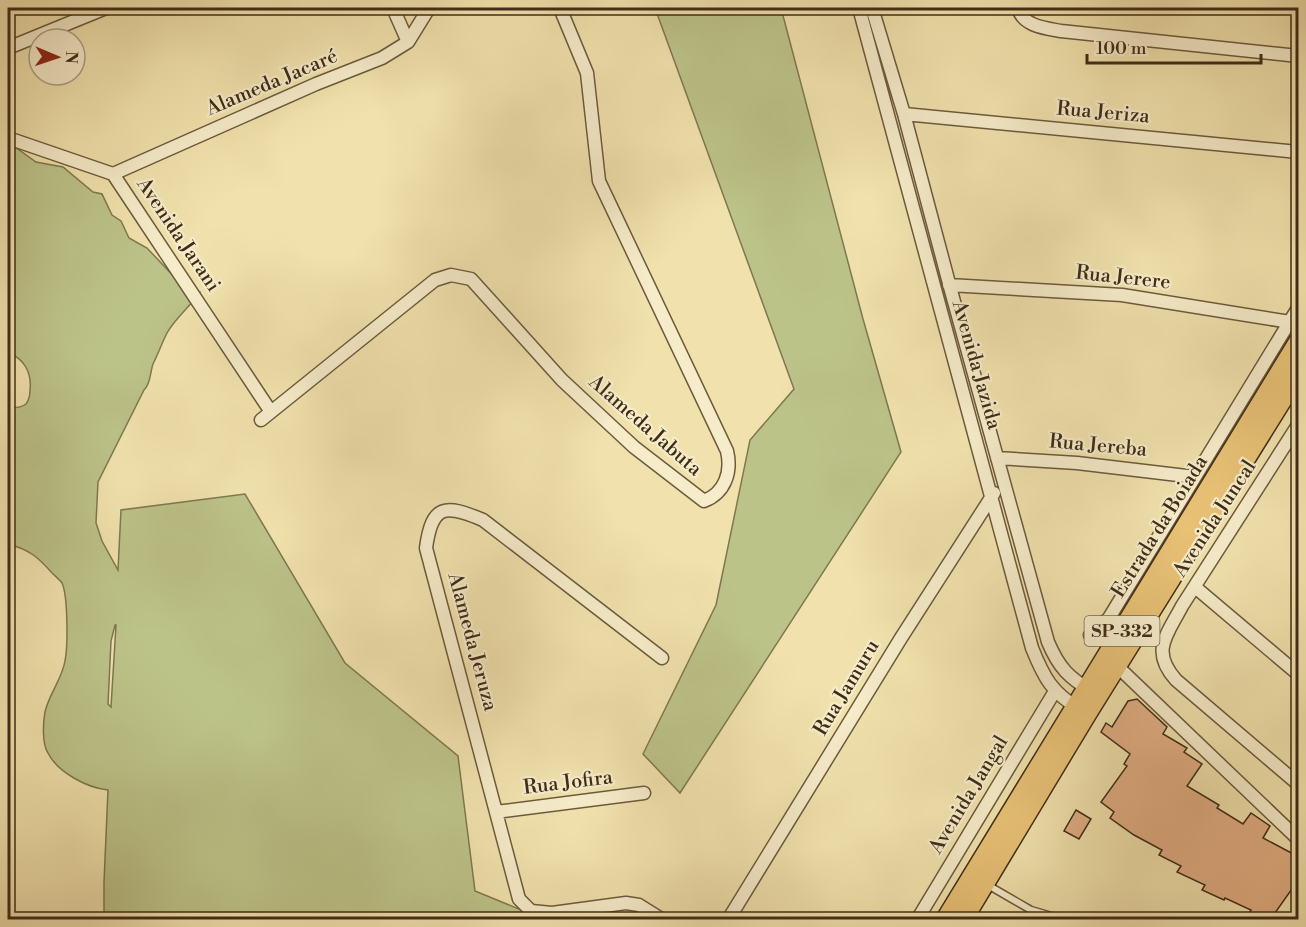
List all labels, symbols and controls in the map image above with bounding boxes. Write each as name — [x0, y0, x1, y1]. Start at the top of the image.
north arrow — [27, 27, 87, 87]
scale bar — [1087, 27, 1261, 65]
text: 100 m — [1096, 37, 1147, 60]
street label: Alameda Jacaré — [202, 44, 341, 122]
text: N — [61, 51, 81, 65]
street label: Rua Jeriza — [1055, 96, 1152, 130]
street label: Avenida Jarani — [130, 172, 226, 297]
street label: Rua Jerere — [1074, 261, 1172, 295]
street label: Avenida Jazida — [945, 297, 1007, 433]
street label: Alameda Jabuta — [582, 369, 707, 483]
street label: Rua Jereba — [1048, 429, 1149, 463]
street label: Estrada da Boiada — [1106, 450, 1214, 603]
street label: Avenida Juncal — [1167, 456, 1262, 583]
street label: Alameda Jeruza — [441, 569, 503, 715]
road number: SP-332 — [1084, 616, 1160, 646]
street label: Rua Jamuru — [809, 635, 886, 741]
street label: Avenida Jangal — [923, 731, 1014, 860]
street label: Rua Jofira — [522, 765, 615, 801]

